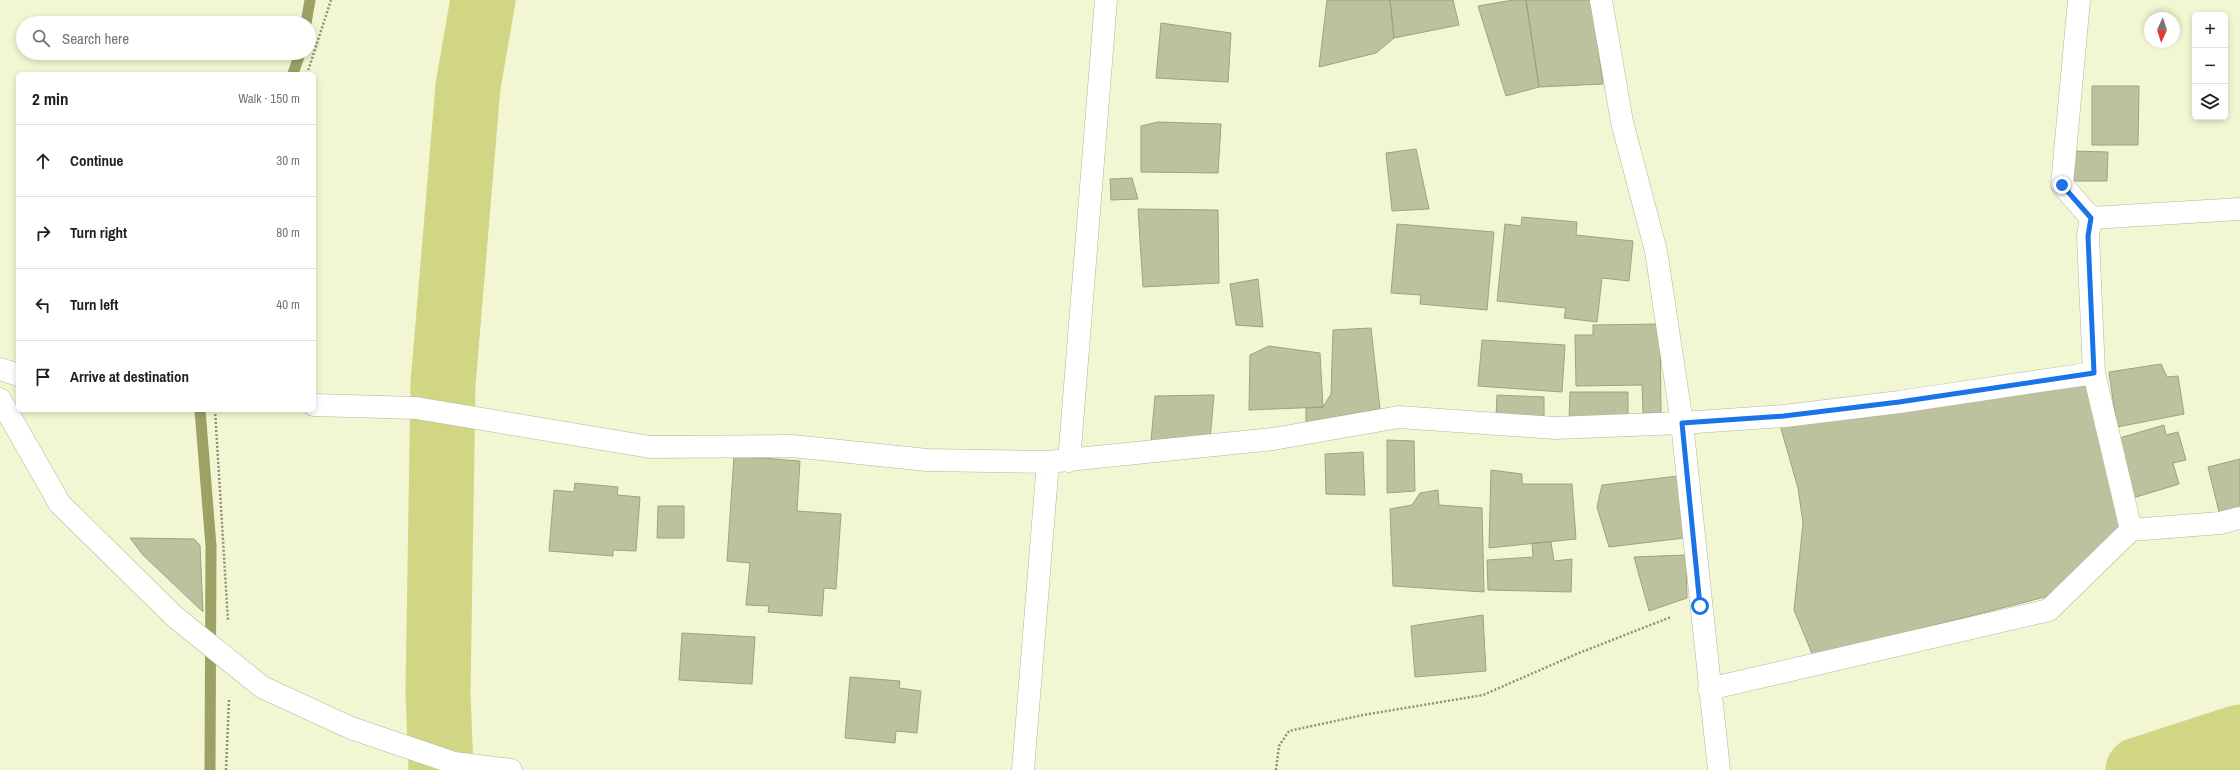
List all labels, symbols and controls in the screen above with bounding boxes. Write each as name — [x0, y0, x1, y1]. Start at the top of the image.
north arrow — [2144, 12, 2180, 48]
map controls — [2192, 12, 2228, 120]
button: + — [2192, 12, 2228, 48]
search box — [16, 16, 316, 60]
icon: search — [30, 27, 52, 49]
text: Search here — [62, 28, 129, 49]
button: − — [2192, 48, 2228, 84]
button: layers — [2192, 84, 2228, 120]
text: 2 min — [32, 87, 68, 110]
text: Walk · 150 m — [238, 90, 300, 107]
icon: ahead — [32, 150, 54, 172]
text: Continue — [70, 150, 123, 171]
text: 30 m — [276, 152, 300, 169]
route end — [2053, 176, 2071, 194]
icon: right — [32, 222, 54, 244]
text: Turn right — [70, 222, 127, 243]
text: 80 m — [276, 224, 300, 241]
icon: left — [32, 294, 54, 316]
text: Turn left — [70, 294, 118, 315]
text: 40 m — [276, 296, 300, 313]
icon: arrive — [32, 366, 54, 388]
text: Arrive at destination — [70, 366, 189, 387]
route start — [1691, 597, 1709, 615]

